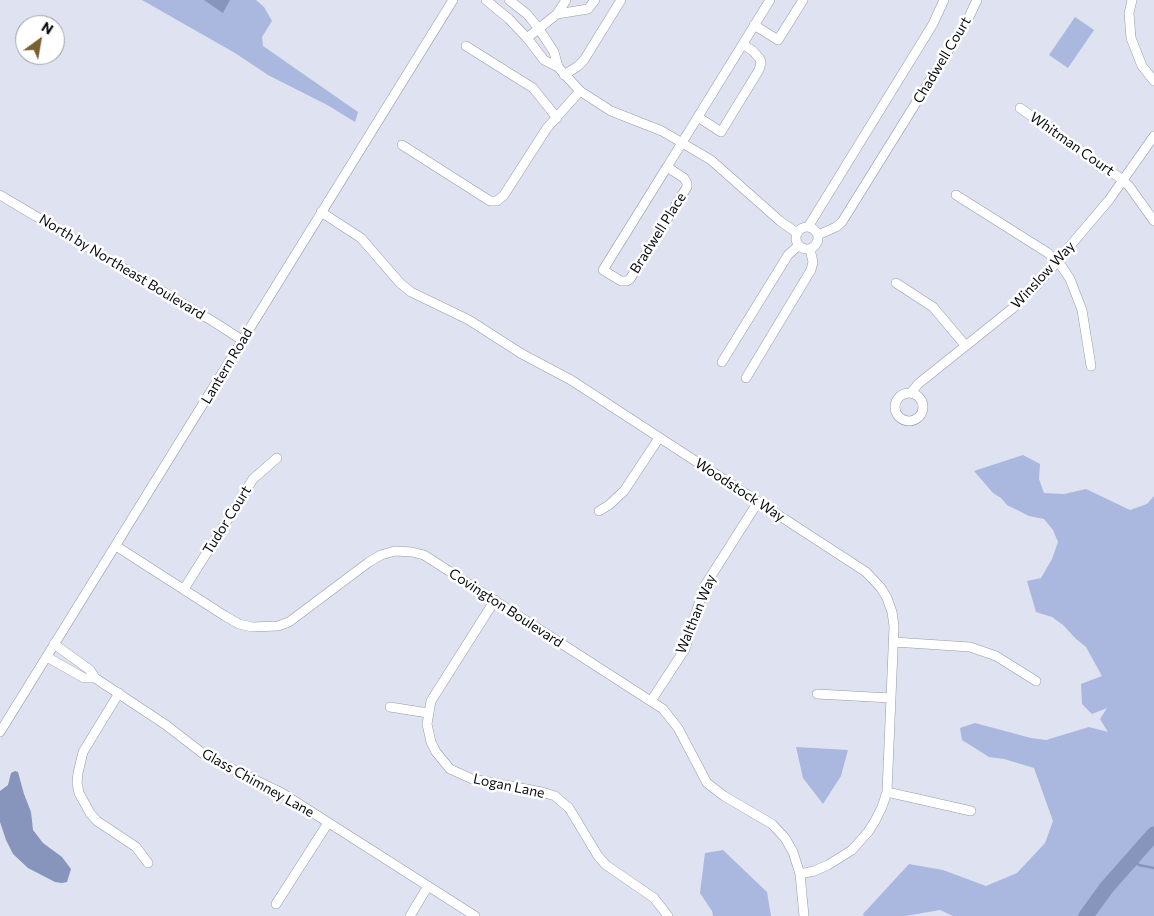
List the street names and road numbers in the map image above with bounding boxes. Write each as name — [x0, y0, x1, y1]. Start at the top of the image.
street label: Chadwell Court — [909, 14, 975, 106]
street label: Whitman Court — [1027, 109, 1117, 179]
street label: Bradwell Place — [626, 190, 690, 276]
street label: North by Northeast Boulevard — [36, 211, 208, 323]
street label: Winslow Way — [1008, 238, 1078, 312]
street label: Lantern Road — [198, 325, 256, 407]
street label: Woodstock Way — [692, 455, 788, 525]
street label: Tudor Court — [199, 483, 255, 557]
street label: Covington Boulevard — [446, 565, 566, 651]
street label: Walthan Way — [672, 572, 720, 656]
street label: Glass Chimney Lane — [199, 745, 317, 821]
street label: Logan Lane — [472, 770, 546, 802]

